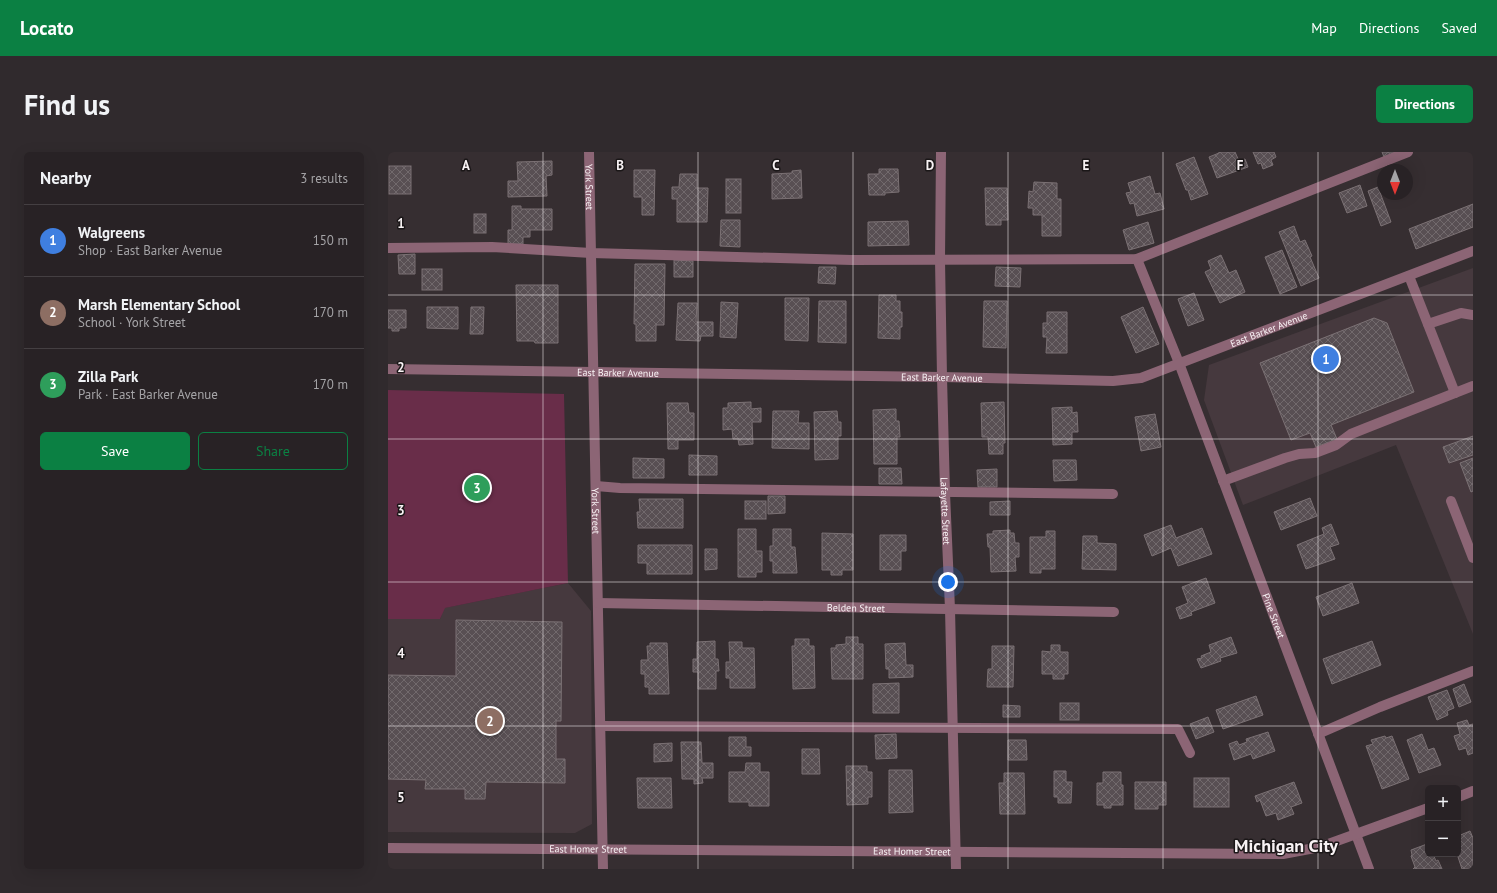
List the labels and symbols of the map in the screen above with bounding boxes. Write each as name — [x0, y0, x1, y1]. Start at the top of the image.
text: A — [462, 157, 470, 174]
text: B — [616, 157, 624, 174]
text: C — [772, 157, 780, 174]
text: D — [926, 157, 934, 174]
text: E — [1083, 157, 1090, 174]
text: F — [1237, 157, 1244, 174]
street label: York Street — [582, 164, 596, 211]
north arrow — [1377, 164, 1413, 200]
text: 1 — [397, 215, 405, 232]
street label: East Barker Avenue — [1228, 309, 1309, 350]
pin: 1 — [1313, 344, 1339, 374]
text: 2 — [397, 359, 405, 376]
street label: East Barker Avenue — [577, 366, 659, 380]
street label: East Barker Avenue — [901, 370, 983, 385]
pin: 3 — [464, 473, 490, 503]
street label: Lafayette Street — [938, 477, 953, 546]
street label: York Street — [589, 488, 602, 535]
text: 3 — [397, 502, 405, 519]
your location — [938, 572, 958, 592]
street label: Pine Street — [1259, 592, 1288, 641]
street label: Belden Street — [827, 601, 886, 615]
text: 4 — [397, 645, 405, 662]
pin: 2 — [477, 706, 503, 736]
text: 5 — [397, 789, 405, 806]
district label: Michigan City — [1234, 834, 1338, 857]
street label: East Homer Street — [549, 842, 627, 856]
street label: East Homer Street — [873, 845, 951, 858]

